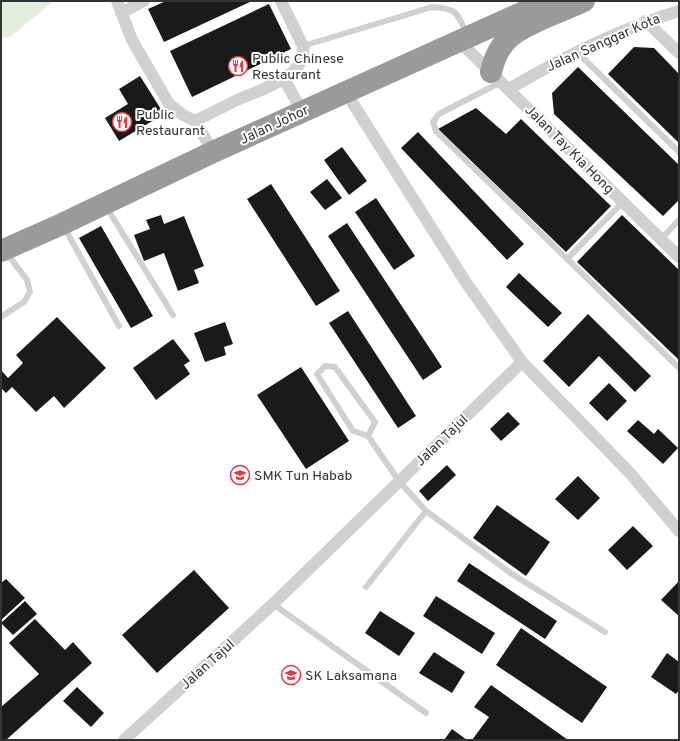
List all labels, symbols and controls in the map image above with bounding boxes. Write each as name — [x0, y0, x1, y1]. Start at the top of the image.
street label: Jalan Sanggar Kota — [544, 11, 663, 76]
place label: Public Chinese Restaurant — [252, 51, 344, 84]
restaurant icon: Public Chinese Restaurant — [227, 55, 249, 77]
street label: Jalan Johor — [237, 102, 312, 149]
street label: Jalan Tay Kia Hong — [521, 102, 617, 198]
place label: Public Restaurant — [136, 107, 205, 140]
restaurant icon: Public Restaurant — [111, 111, 133, 133]
street label: Jalan Tajul — [412, 412, 472, 470]
school or university icon: SMK Tun Habab — [229, 464, 251, 486]
place label: SMK Tun Habab — [254, 468, 352, 485]
street label: Jalan Tajul — [177, 636, 239, 694]
school or university icon: SK Laksamana — [280, 664, 302, 686]
place label: SK Laksamana — [305, 668, 397, 685]

